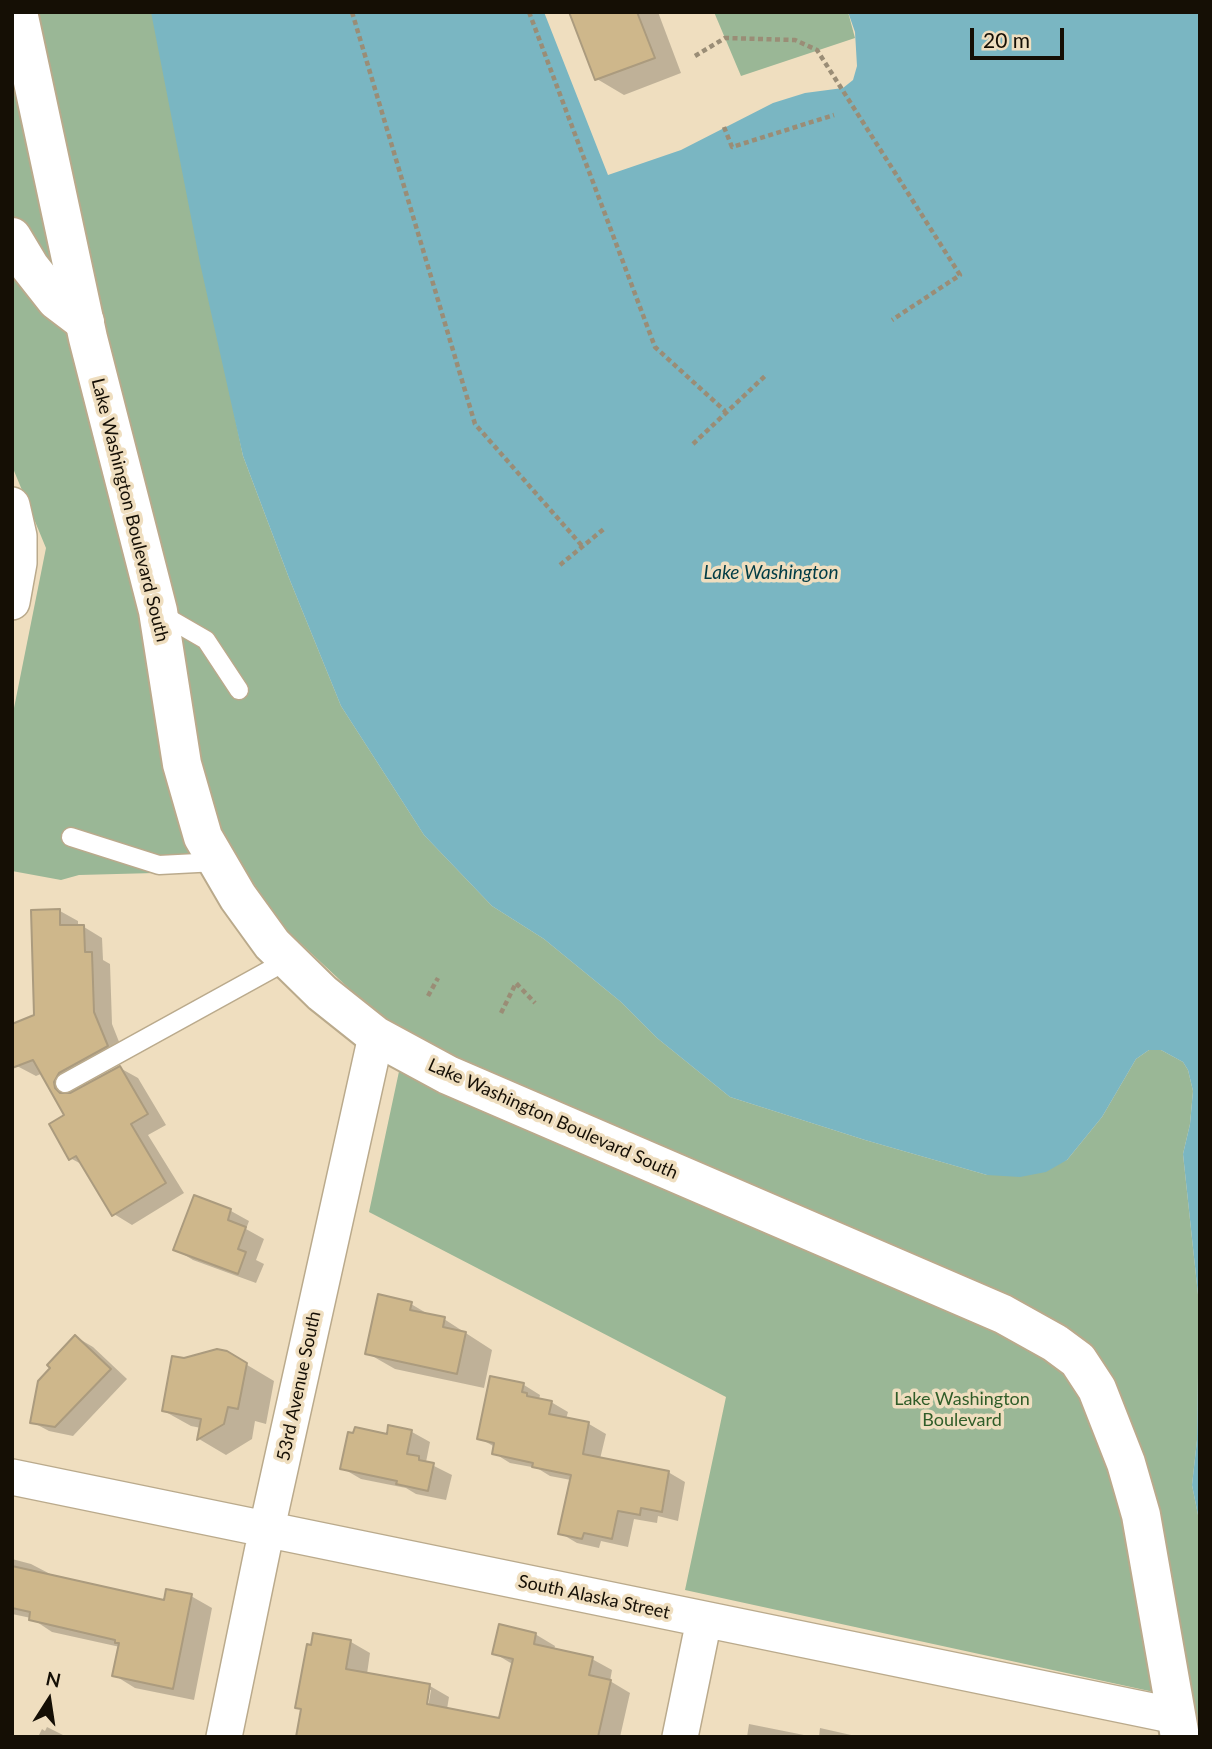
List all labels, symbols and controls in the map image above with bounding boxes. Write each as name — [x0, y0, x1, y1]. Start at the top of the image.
scale bar — [974, 14, 1068, 58]
text: 20 m — [983, 27, 1030, 52]
street label: Lake Washington Boulevard South — [87, 376, 173, 644]
water label: Lake Washington — [703, 562, 839, 584]
street label: Lake Washington Boulevard South — [425, 1054, 681, 1184]
street label: 53rd Avenue South — [273, 1309, 325, 1463]
park label: Lake Washington Boulevard — [894, 1388, 1030, 1430]
street label: South Alaska Street — [516, 1570, 672, 1624]
north arrow — [14, 1665, 84, 1735]
text: N — [44, 1666, 63, 1692]

